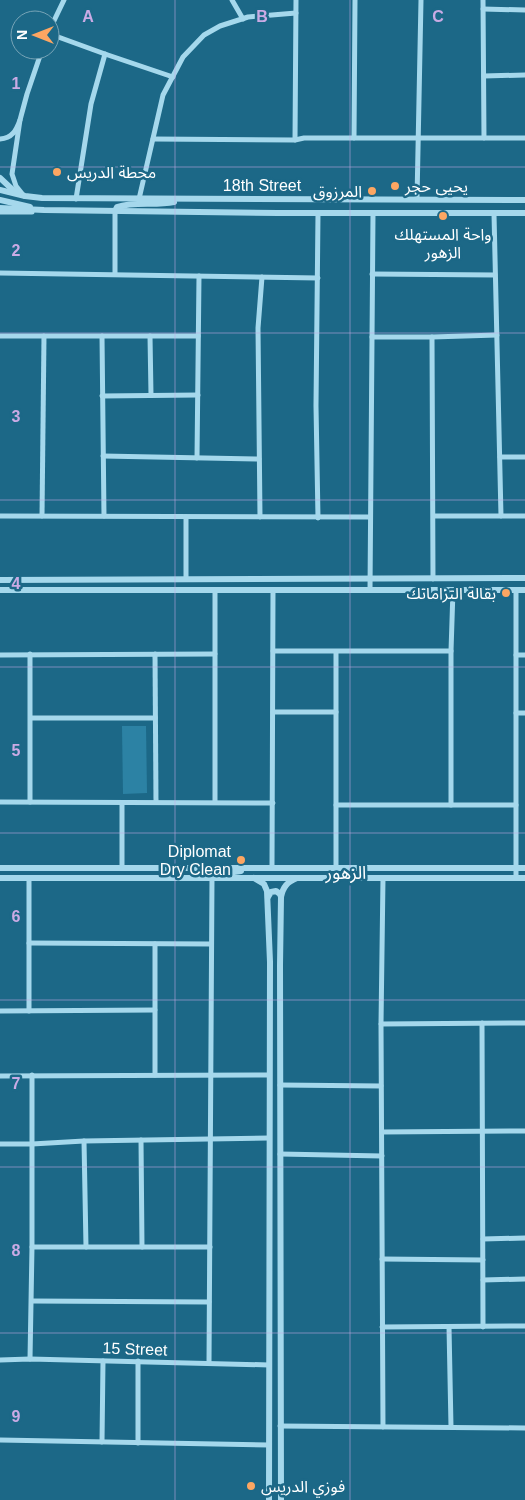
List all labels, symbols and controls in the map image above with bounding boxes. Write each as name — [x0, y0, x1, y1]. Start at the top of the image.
text: A — [82, 8, 94, 25]
text: B — [256, 8, 268, 25]
text: C — [432, 8, 444, 25]
north arrow — [10, 10, 60, 60]
text: N — [14, 30, 30, 40]
text: 1 — [12, 75, 21, 92]
place label: محطة الدريس — [67, 164, 156, 182]
marker: محطة الدريس — [51, 166, 63, 178]
street label: 18th Street — [223, 177, 302, 194]
place label: يحيى حجر — [404, 178, 468, 196]
marker: يحيى حجر — [389, 180, 401, 192]
place label: المرزوق — [313, 183, 362, 201]
marker: المرزوق — [366, 185, 378, 197]
marker: واحة المستهلك الزهور — [437, 210, 449, 222]
place label: واحة المستهلك الزهور — [394, 226, 492, 262]
text: 2 — [12, 242, 21, 259]
text: 3 — [12, 408, 21, 425]
text: 4 — [12, 575, 21, 592]
place label: بقالة التزاماتك — [406, 585, 496, 603]
marker: بقالة التزاماتك — [500, 587, 512, 599]
text: 5 — [12, 742, 21, 759]
place label: Diplomat Dry Clean — [160, 843, 232, 878]
marker: Diplomat Dry Clean — [235, 854, 247, 866]
district label: الزهور — [325, 863, 366, 884]
text: 6 — [12, 908, 21, 925]
text: 7 — [12, 1075, 21, 1092]
text: 8 — [12, 1242, 21, 1259]
street label: 15 Street — [102, 1339, 168, 1359]
text: 9 — [12, 1408, 21, 1425]
place label: فوزي الدريس — [261, 1478, 345, 1498]
marker: فوزي الدريس — [245, 1480, 257, 1492]

